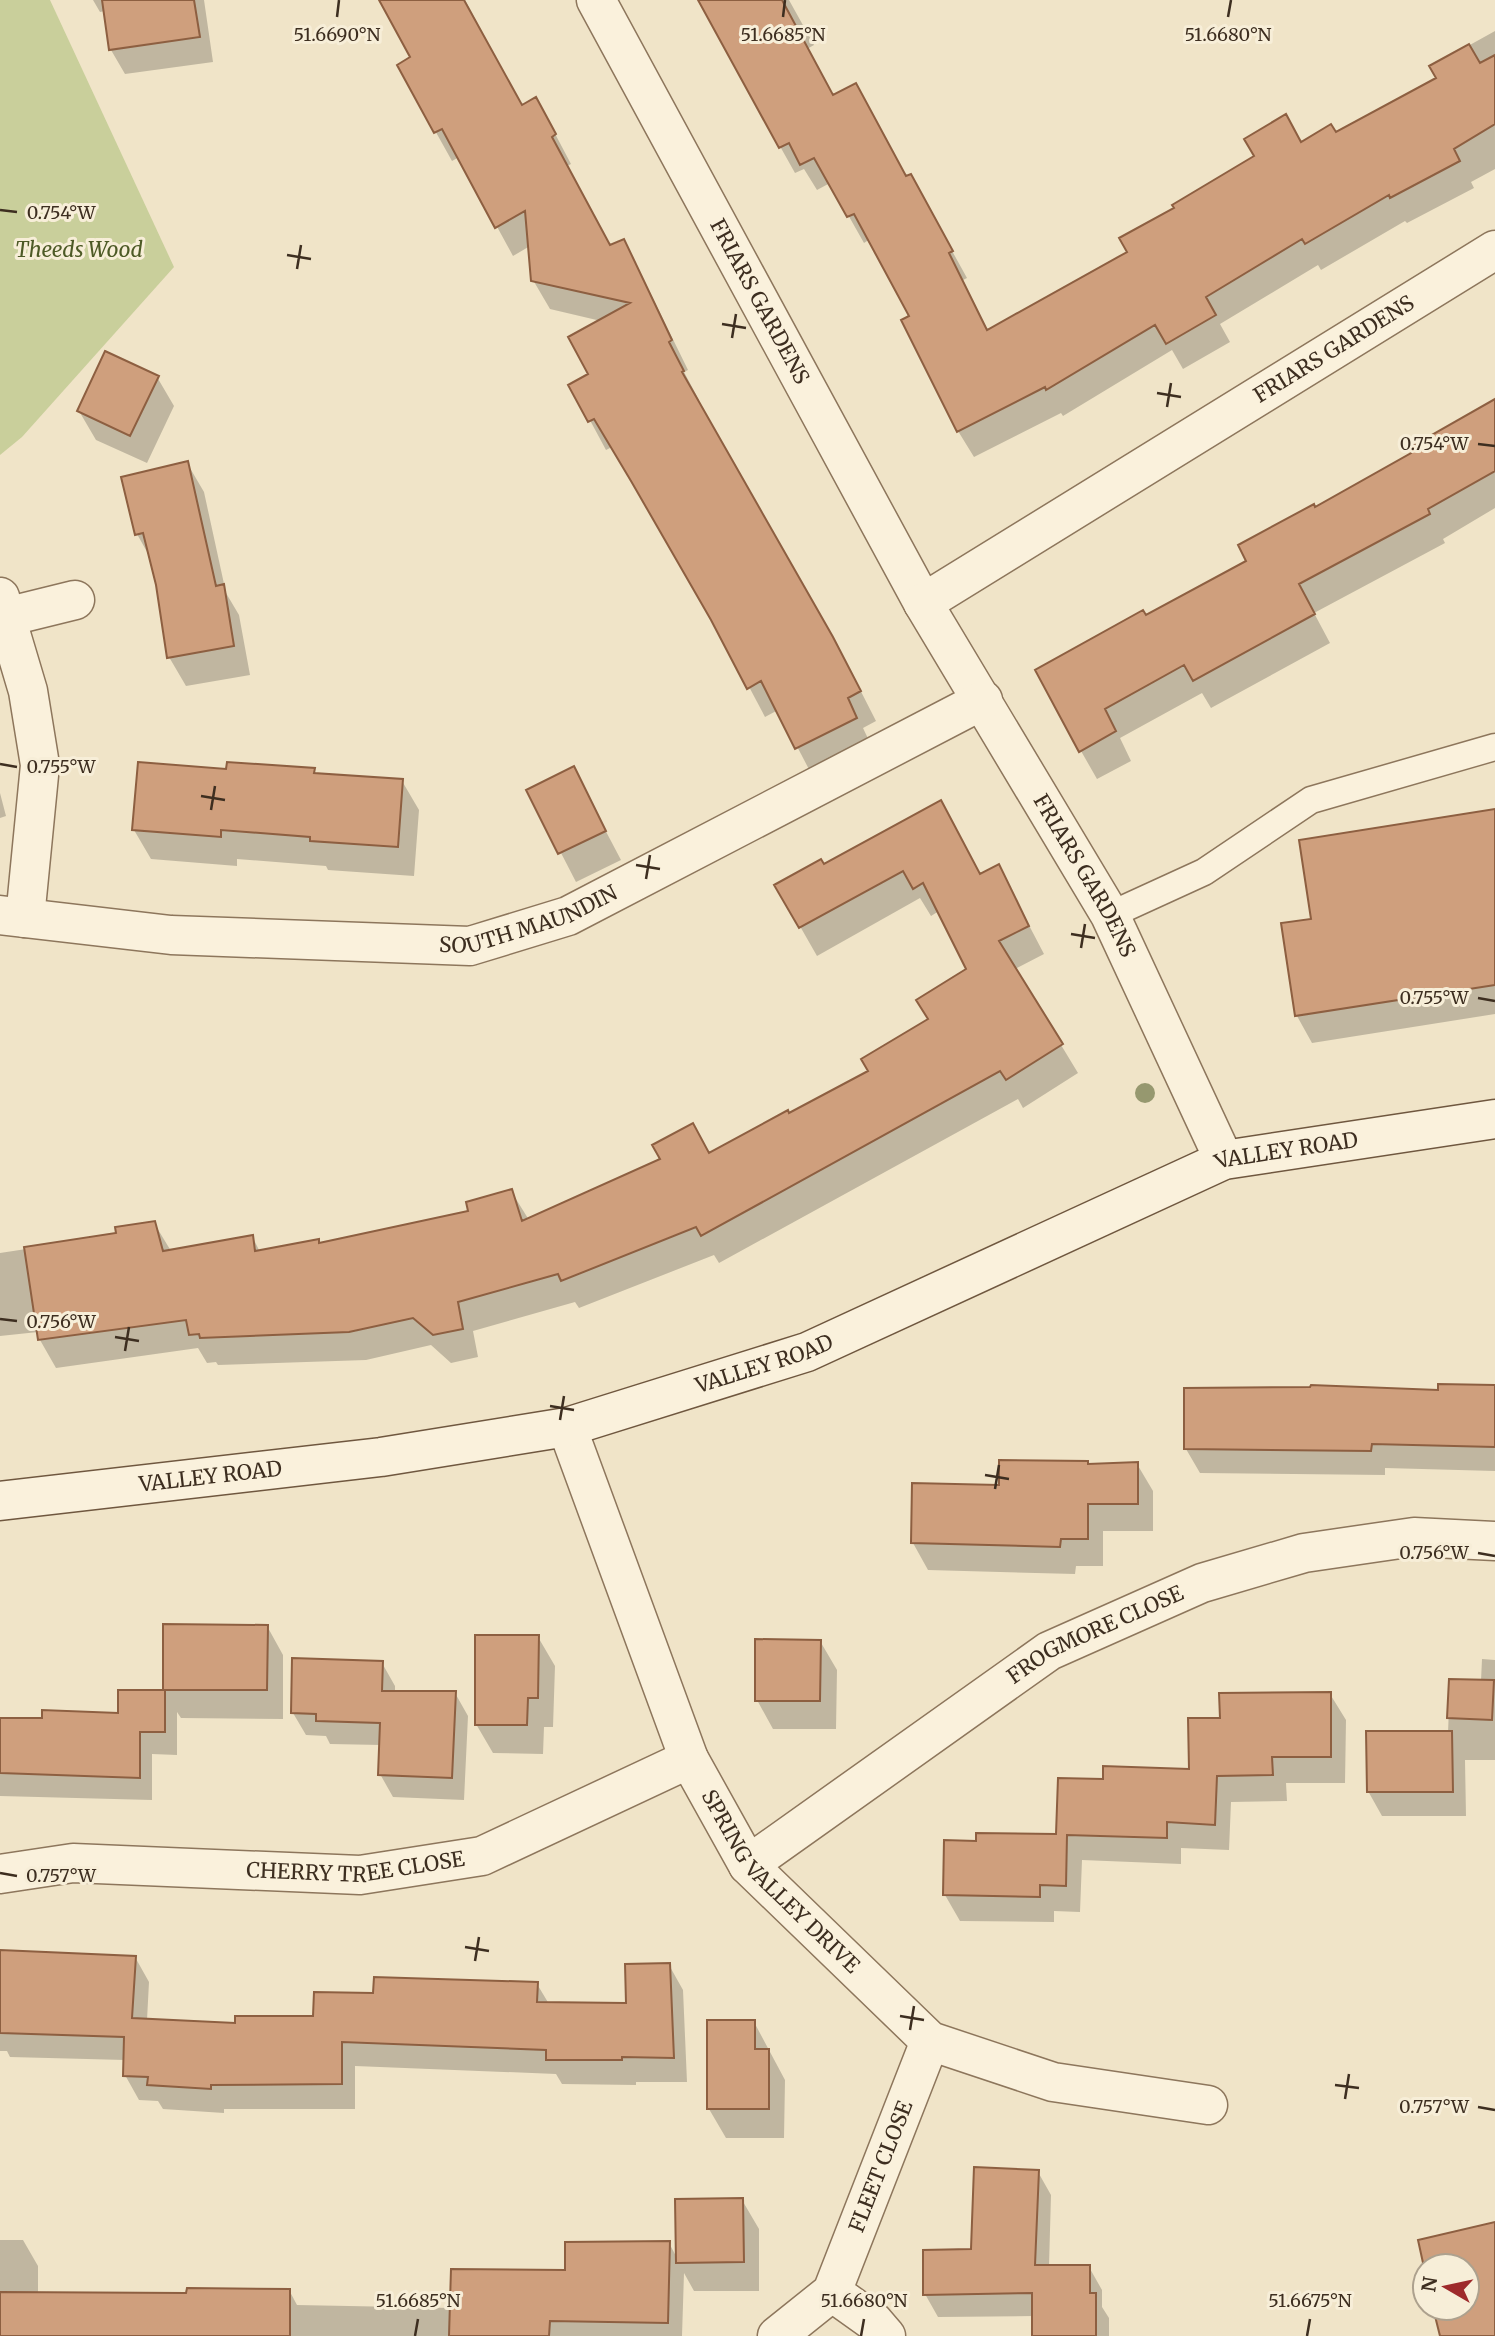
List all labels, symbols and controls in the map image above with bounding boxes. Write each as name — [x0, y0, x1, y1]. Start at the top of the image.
text: 51.6690°N — [294, 23, 380, 46]
text: 51.6685°N — [741, 23, 826, 46]
text: 51.6680°N — [1184, 23, 1272, 46]
text: 0.754°W — [27, 201, 96, 224]
street label: FRIARS GARDENS — [704, 214, 816, 388]
park label: Theeds Wood — [15, 236, 143, 263]
street label: FRIARS GARDENS — [1248, 289, 1419, 409]
text: 0.754°W — [1400, 432, 1469, 455]
text: 0.755°W — [26, 755, 97, 778]
street label: FRIARS GARDENS — [1028, 789, 1142, 961]
street label: SOUTH MAUNDIN — [439, 879, 622, 959]
text: 0.755°W — [1399, 986, 1470, 1009]
street label: VALLEY ROAD — [1210, 1126, 1360, 1176]
text: 0.756°W — [26, 1310, 97, 1333]
street label: VALLEY ROAD — [691, 1328, 838, 1399]
street label: VALLEY ROAD — [137, 1455, 284, 1498]
text: 0.756°W — [1399, 1541, 1470, 1564]
street label: FROGMORE CLOSE — [1002, 1579, 1188, 1690]
street label: SPRING VALLEY DRIVE — [696, 1785, 866, 1979]
street label: CHERRY TREE CLOSE — [246, 1845, 467, 1888]
text: 0.757°W — [26, 1864, 97, 1887]
text: 0.757°W — [1399, 2095, 1470, 2118]
street label: FLEET CLOSE — [843, 2096, 919, 2236]
north arrow — [1411, 2252, 1481, 2322]
text: N — [1416, 2275, 1442, 2294]
text: 51.6685°N — [376, 2289, 461, 2312]
text: 51.6680°N — [820, 2289, 908, 2312]
text: 51.6675°N — [1268, 2289, 1352, 2312]

